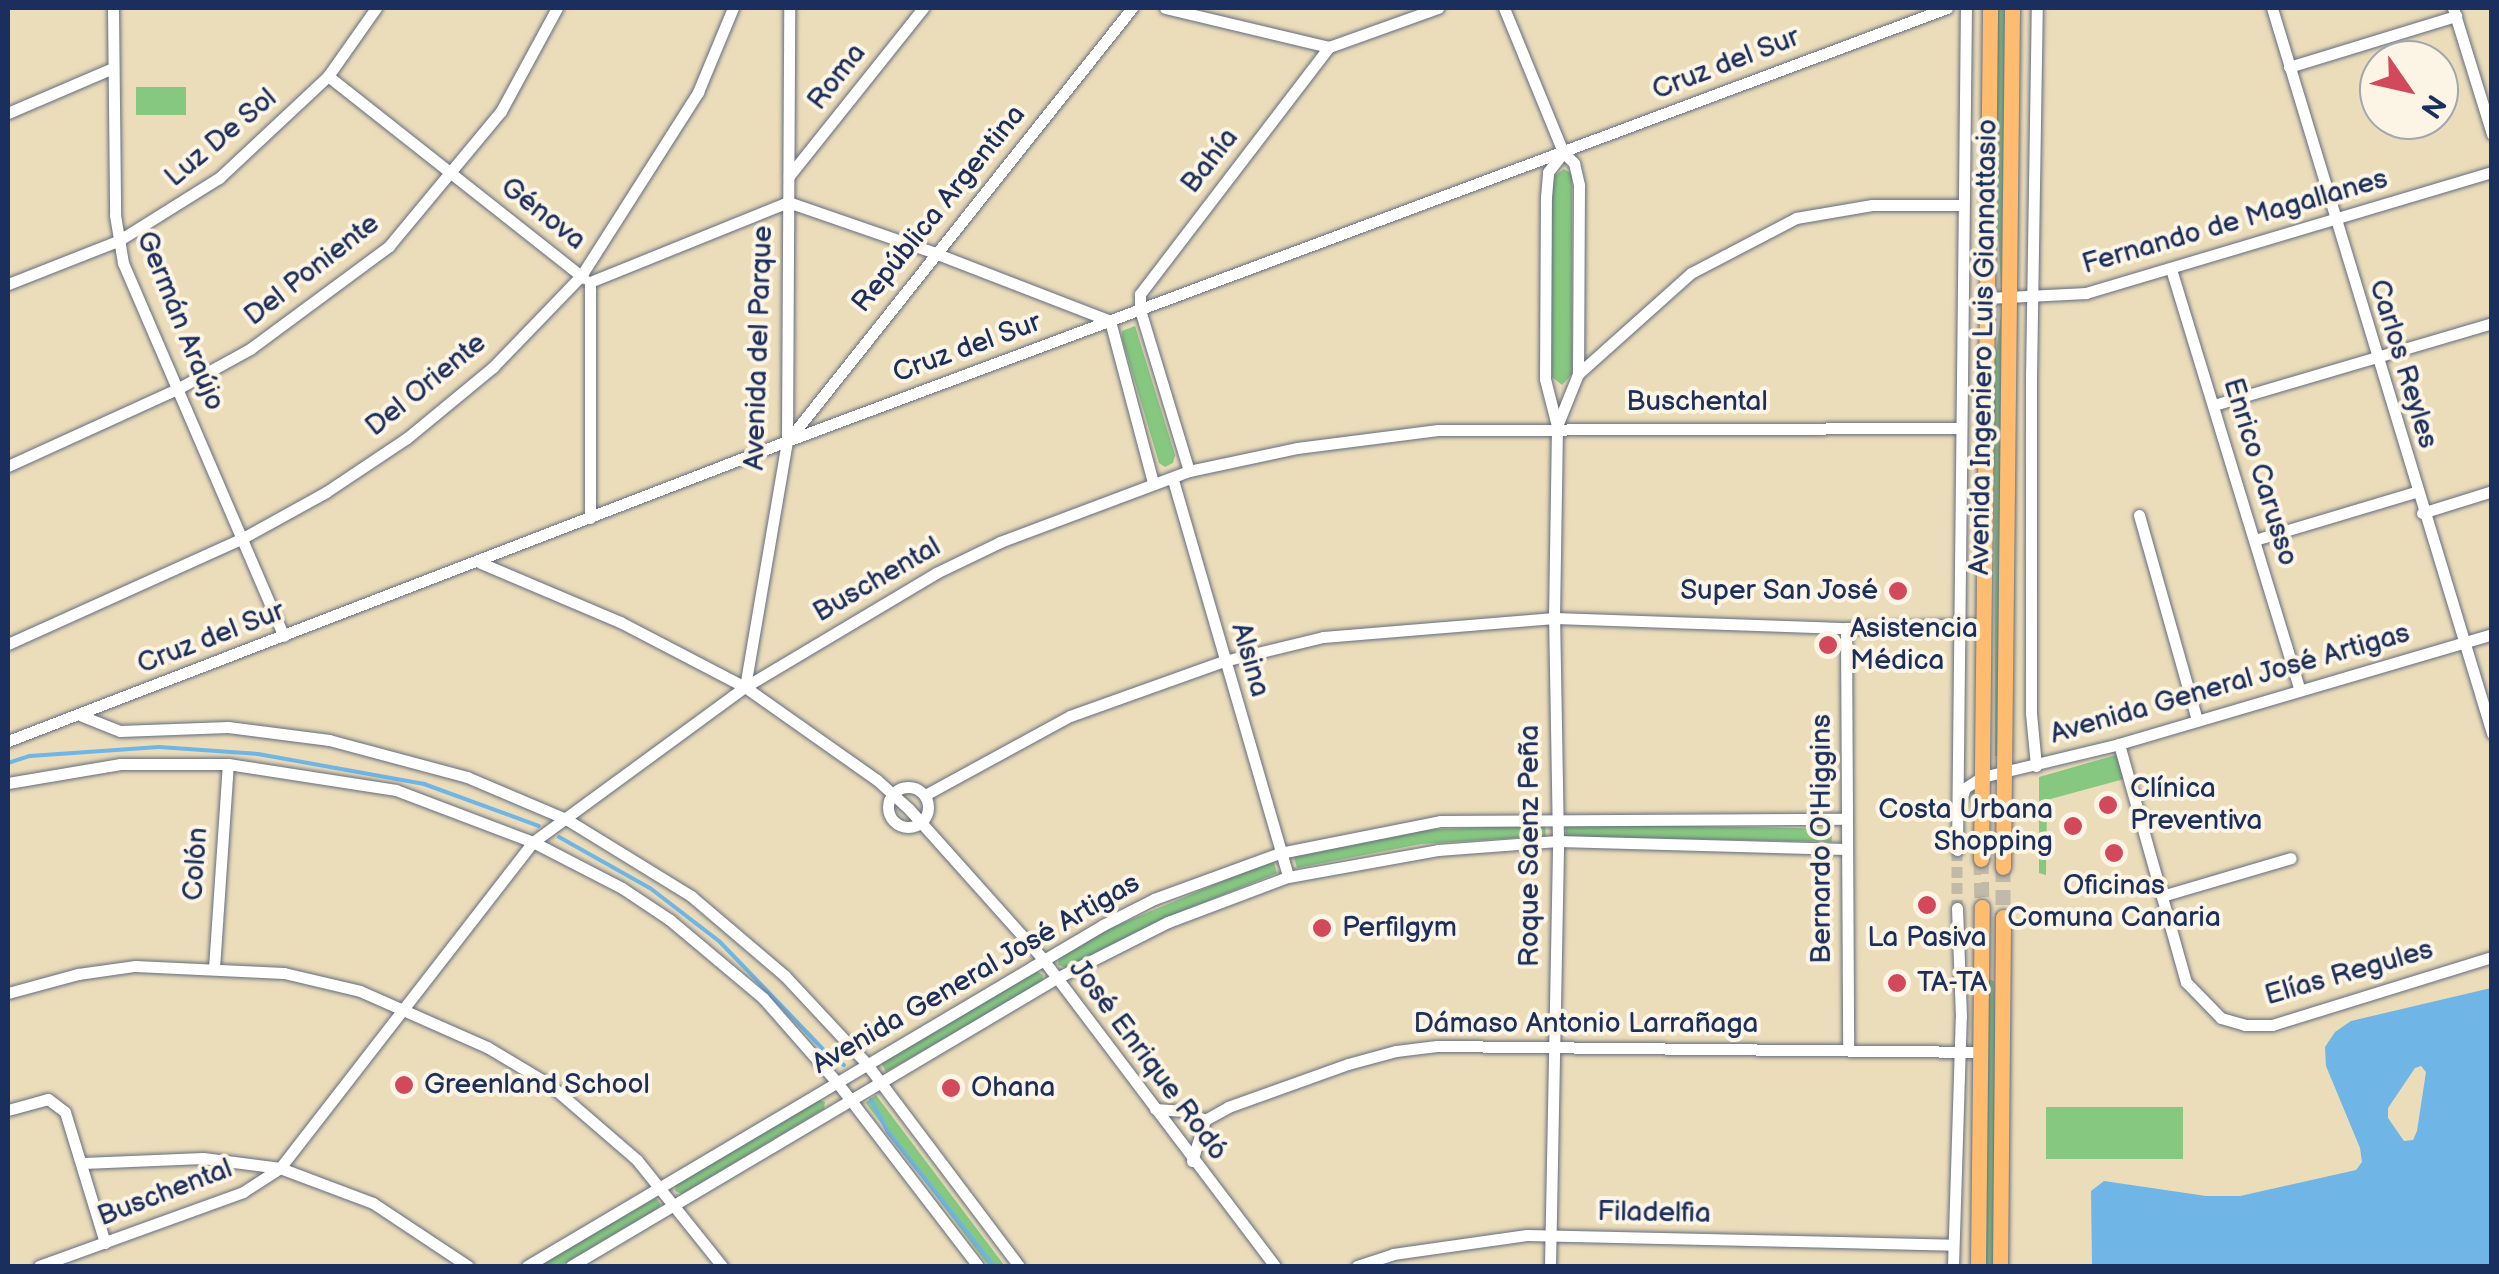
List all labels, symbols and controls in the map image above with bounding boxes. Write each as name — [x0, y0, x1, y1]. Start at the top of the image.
street label: Cruz del Sur — [1647, 20, 1805, 108]
street label: Roma — [801, 37, 873, 117]
north arrow — [2359, 40, 2459, 140]
street label: Luz De Sol — [158, 81, 284, 195]
text: N — [2413, 88, 2452, 124]
street label: República Argentina — [845, 99, 1033, 319]
street label: Avenida Ingeniero Luis Giannattasio — [1963, 119, 2005, 575]
street label: Bahía — [1174, 122, 1246, 200]
street label: Fernando de Magallanes — [2078, 162, 2392, 282]
street label: Génova — [494, 170, 592, 258]
street label: Del Poniente — [238, 207, 386, 333]
street label: Avenida del Parque — [738, 225, 780, 471]
street label: Germán Araújo — [129, 226, 231, 416]
street label: Carlos Reyles — [2361, 276, 2445, 452]
street label: Cruz del Sur — [888, 306, 1046, 390]
street label: Del Oriente — [359, 326, 493, 444]
street label: Enrico Carusso — [2216, 374, 2304, 570]
street label: Buschental — [1626, 385, 1768, 419]
street label: Buschental — [807, 530, 947, 630]
place label: Super San José — [1678, 574, 1878, 608]
marker: Super San José — [1887, 580, 1909, 602]
street label: Cruz del Sur — [132, 594, 290, 682]
place label: Asistencia Médica — [1850, 612, 1978, 678]
street label: Avenida General José Artigas — [2046, 616, 2414, 752]
street label: Alsina — [1223, 619, 1277, 701]
marker: Asistencia Médica — [1815, 632, 1841, 658]
street label: Bernardo O'Higgins — [1805, 714, 1839, 964]
street label: Roque Saenz Peña — [1513, 725, 1547, 967]
place label: Clínica Preventiva — [2130, 772, 2262, 838]
marker: Clínica Preventiva — [2095, 792, 2121, 818]
place label: Costa Urbana Shopping — [1878, 793, 2053, 859]
marker: Costa Urbana Shopping — [2062, 815, 2084, 837]
street label: Colón — [177, 826, 215, 902]
marker: Oficinas Comuna Canaria — [2103, 842, 2125, 864]
street label: Avenida General José Artigas — [806, 866, 1146, 1082]
place label: Oficinas Comuna Canaria — [2007, 869, 2221, 935]
marker: La Pasiva — [1916, 894, 1938, 916]
place label: Perfilgym — [1342, 911, 1457, 945]
marker: Perfilgym — [1311, 917, 1333, 939]
place label: La Pasiva — [1867, 921, 1987, 955]
street label: Elías Regules — [2261, 933, 2437, 1013]
street label: José Enrique Rodó — [1061, 953, 1235, 1167]
place label: TA-TA — [1917, 966, 1987, 1000]
marker: TA-TA — [1886, 972, 1908, 994]
street label: Dámaso Antonio Larrañaga — [1414, 1007, 1758, 1041]
place label: Greenland School — [424, 1068, 650, 1102]
place label: Ohana — [971, 1071, 1055, 1105]
marker: Greenland School — [393, 1074, 415, 1096]
marker: Ohana — [940, 1077, 962, 1099]
street label: Buschental — [93, 1152, 237, 1234]
street label: Filadelfia — [1597, 1195, 1711, 1231]

